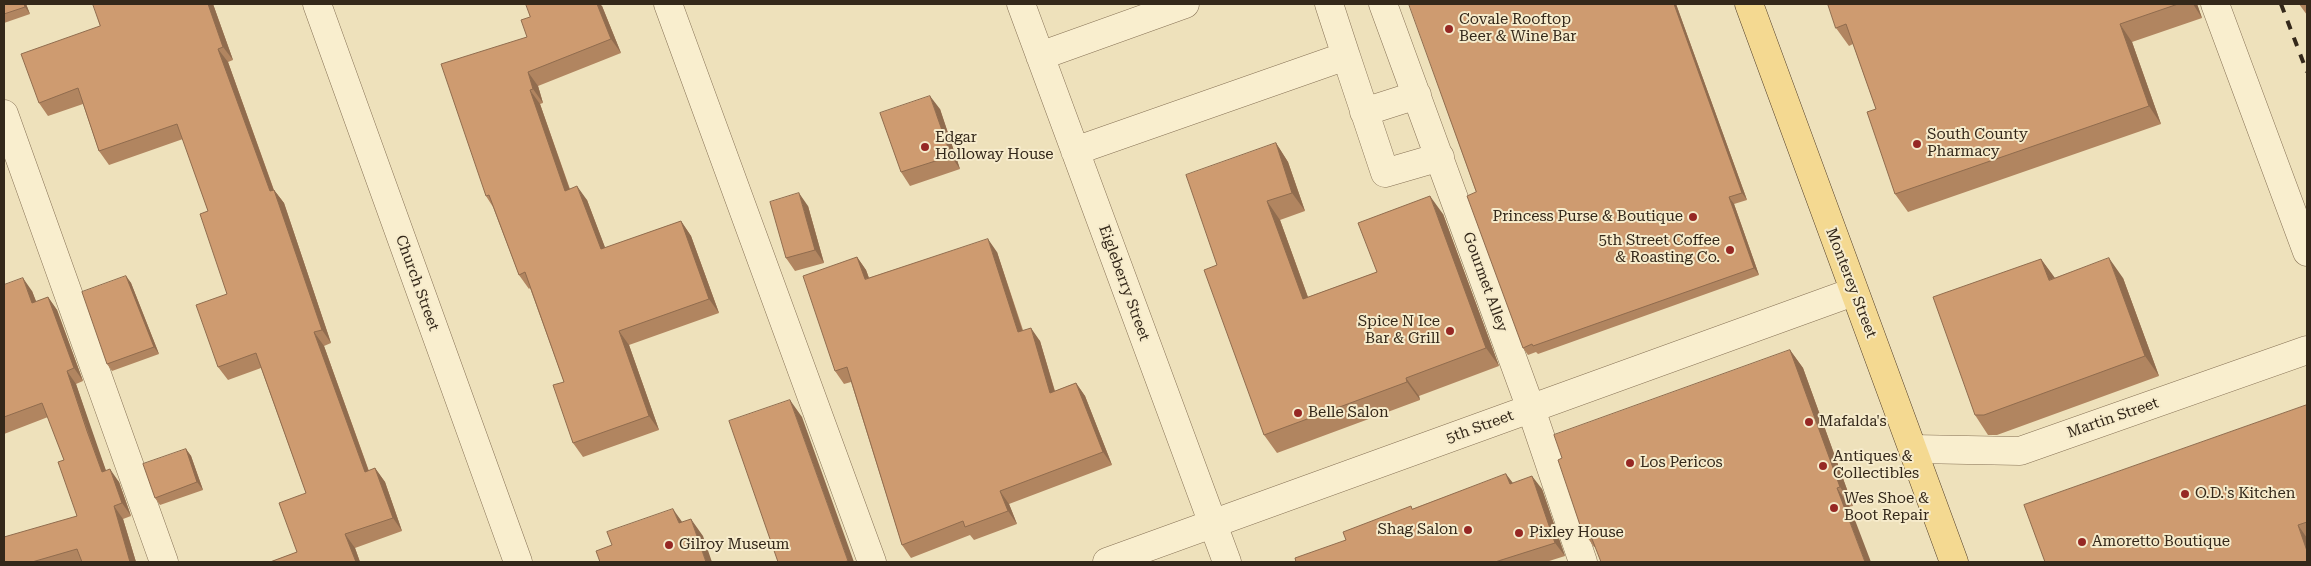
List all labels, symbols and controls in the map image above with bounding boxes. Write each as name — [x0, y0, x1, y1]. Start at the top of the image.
place label: Covale Rooftop Beer & Wine Bar — [1459, 11, 1576, 46]
marker: Covale Rooftop Beer & Wine Bar — [1443, 23, 1455, 35]
place label: South County Pharmacy — [1927, 126, 2028, 161]
place label: Edgar Holloway House — [935, 129, 1054, 164]
marker: South County Pharmacy — [1911, 138, 1923, 150]
marker: Edgar Holloway House — [919, 141, 931, 153]
place label: Princess Purse & Boutique — [1493, 208, 1683, 226]
marker: Princess Purse & Boutique — [1687, 211, 1699, 223]
street label: Eigleberry Street — [1095, 223, 1153, 343]
street label: Monterey Street — [1822, 225, 1880, 341]
street label: Gourmet Alley — [1459, 230, 1511, 334]
place label: 5th Street Coffee & Roasting Co. — [1598, 232, 1720, 267]
street label: Church Street — [391, 233, 443, 333]
marker: 5th Street Coffee & Roasting Co. — [1724, 244, 1736, 256]
place label: Spice N Ice Bar & Grill — [1358, 313, 1440, 348]
marker: Spice N Ice Bar & Grill — [1444, 325, 1456, 337]
street label: Martin Street — [2065, 394, 2161, 442]
place label: Belle Salon — [1308, 404, 1389, 422]
street label: 5th Street — [1444, 406, 1516, 448]
marker: Belle Salon — [1292, 407, 1304, 419]
place label: Mafalda's — [1819, 413, 1887, 431]
marker: Mafalda's — [1803, 416, 1815, 428]
place label: Antiques & Collectibles — [1833, 448, 1919, 483]
place label: Los Pericos — [1640, 454, 1723, 472]
marker: Los Pericos — [1624, 457, 1636, 469]
marker: Antiques & Collectibles — [1817, 460, 1829, 472]
place label: O.D.'s Kitchen — [2195, 485, 2295, 503]
marker: O.D.'s Kitchen — [2179, 488, 2191, 500]
place label: Wes Shoe & Boot Repair — [1844, 490, 1929, 525]
marker: Wes Shoe & Boot Repair — [1828, 502, 1840, 514]
place label: Shag Salon — [1377, 521, 1458, 539]
marker: Shag Salon — [1462, 524, 1474, 536]
place label: Pixley House — [1529, 524, 1624, 542]
marker: Pixley House — [1513, 527, 1525, 539]
place label: Amoretto Boutique — [2092, 533, 2230, 551]
place label: Gilroy Museum — [679, 536, 790, 554]
marker: Amoretto Boutique — [2076, 536, 2088, 548]
marker: Gilroy Museum — [663, 539, 675, 551]

